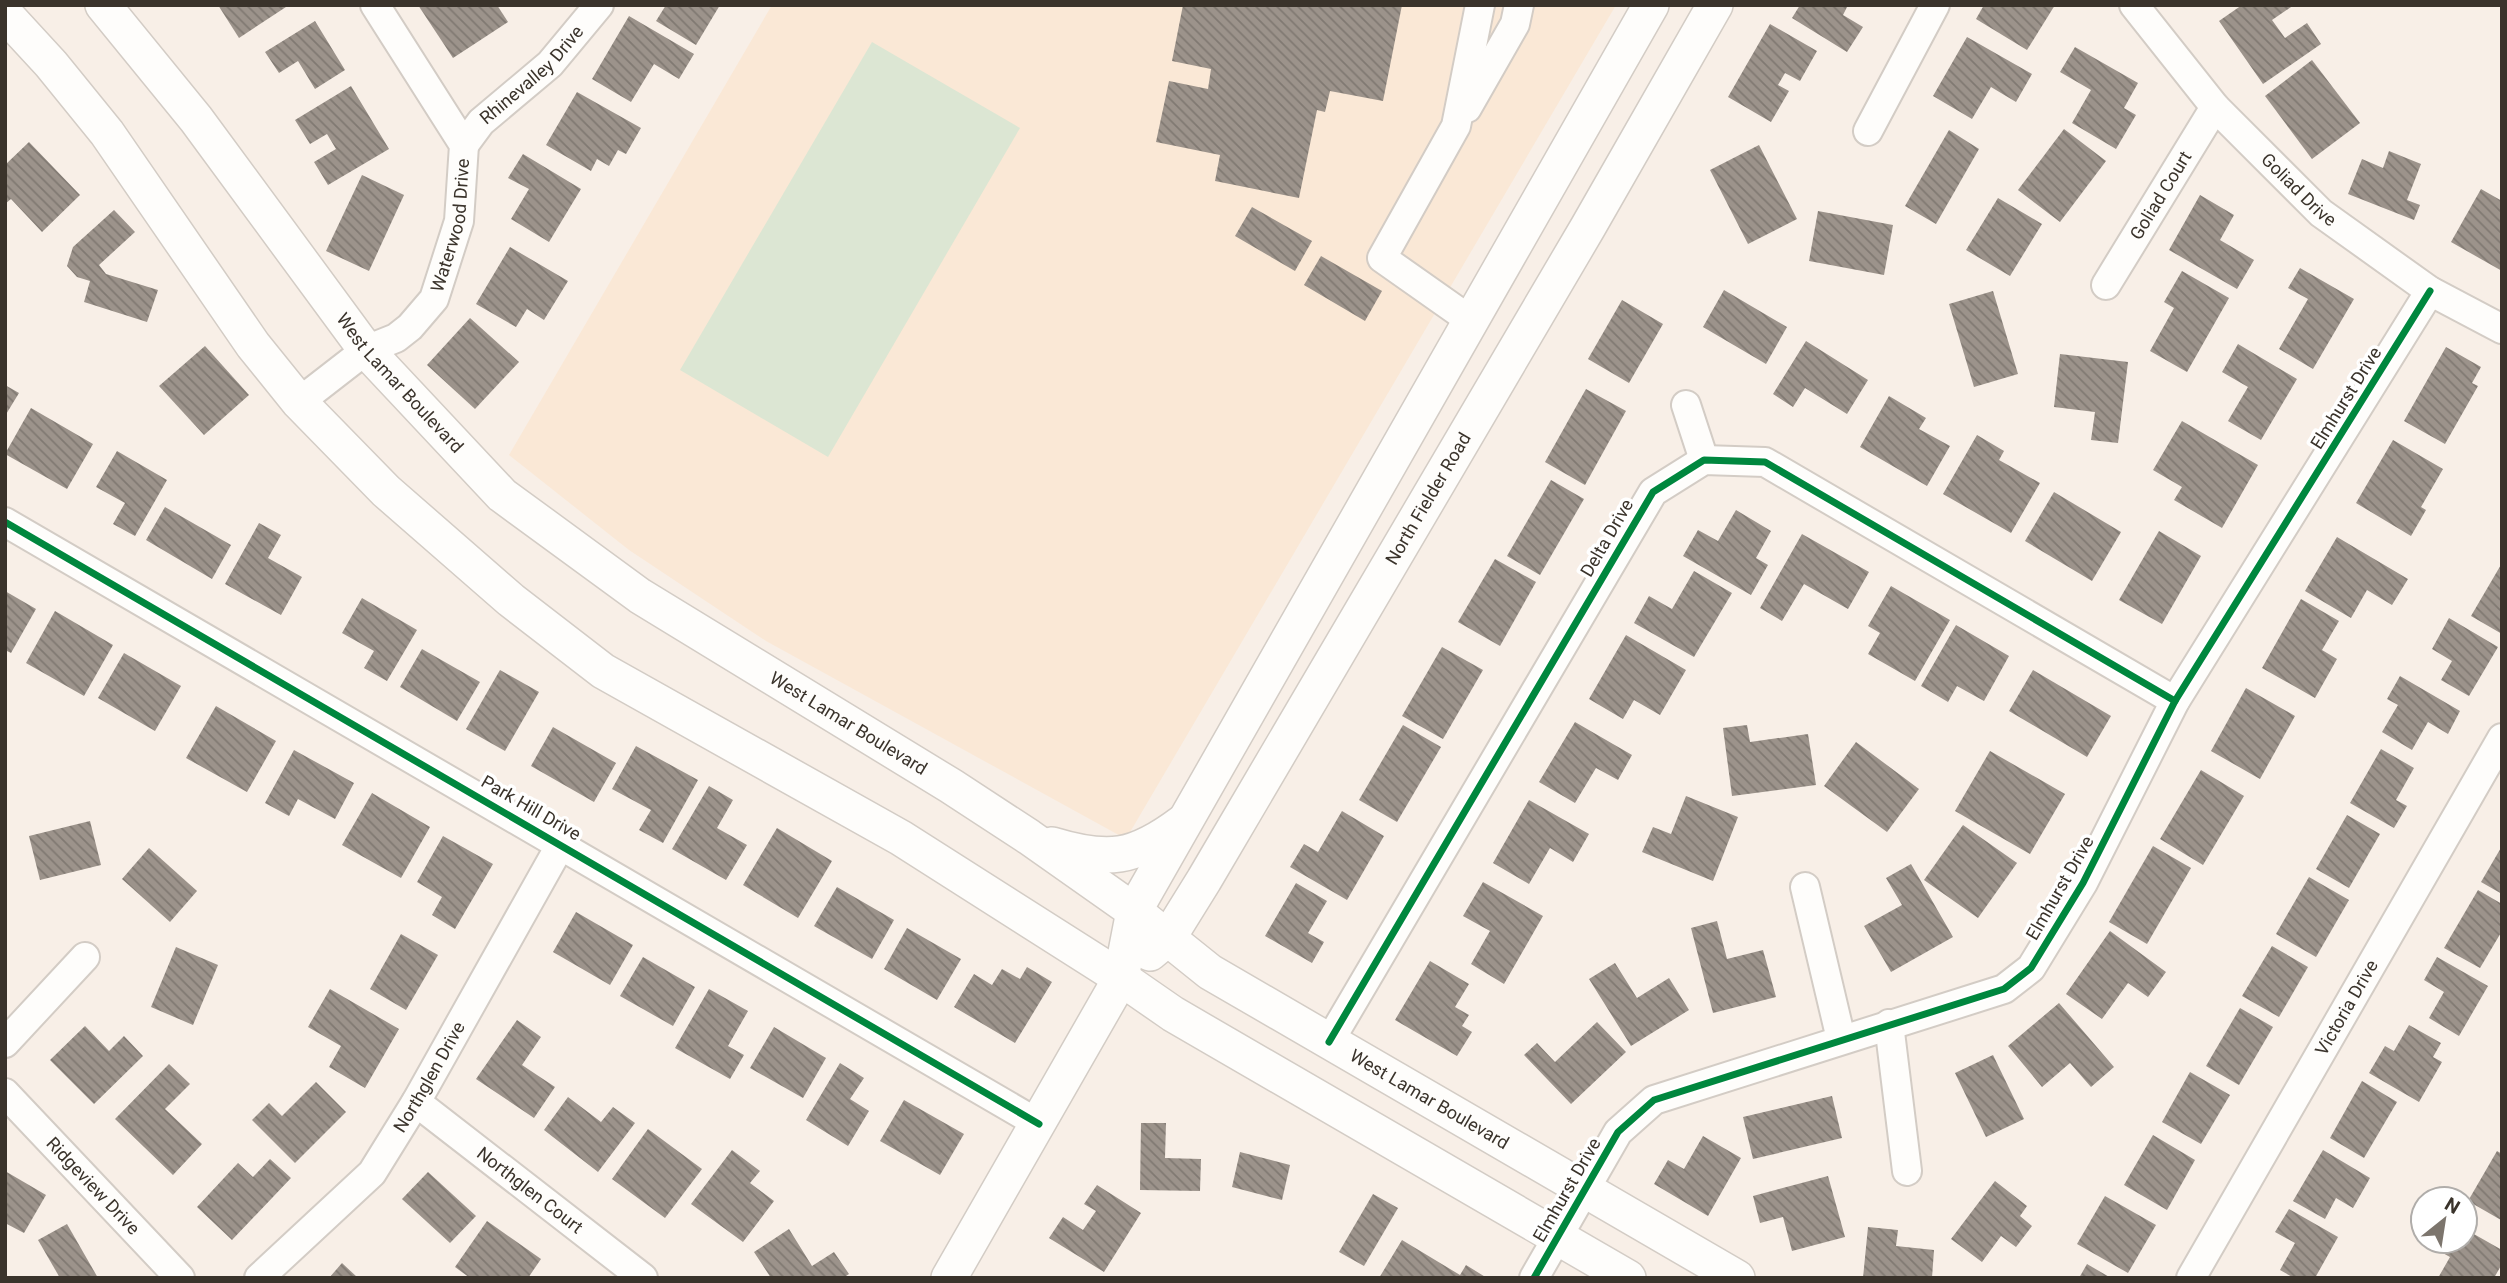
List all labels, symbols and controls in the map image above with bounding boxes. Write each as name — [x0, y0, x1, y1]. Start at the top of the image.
street label: Rhinevalley Drive — [475, 21, 588, 128]
street label: Goliad Court — [2125, 147, 2196, 243]
street label: Goliad Drive — [2257, 148, 2340, 230]
street label: Waterwood Drive — [426, 158, 473, 294]
street label: West Lamar Boulevard — [332, 309, 468, 457]
street label: Elmhurst Drive — [2306, 343, 2385, 453]
street label: North Fielder Road — [1381, 429, 1475, 568]
street label: Delta Drive — [1576, 495, 1637, 580]
street label: West Lamar Boulevard — [766, 667, 931, 779]
street label: Park Hill Drive — [478, 771, 585, 845]
street label: Elmhurst Drive — [2021, 832, 2098, 943]
street label: Victoria Drive — [2311, 956, 2382, 1059]
street label: Northglen Drive — [389, 1018, 469, 1136]
street label: West Lamar Boulevard — [1346, 1045, 1513, 1153]
street label: Ridgeview Drive — [42, 1133, 144, 1239]
street label: Elmhurst Drive — [1528, 1134, 1605, 1245]
street label: Northglen Court — [473, 1142, 587, 1238]
north arrow — [2409, 1185, 2479, 1255]
text: N — [2441, 1192, 2464, 1219]

